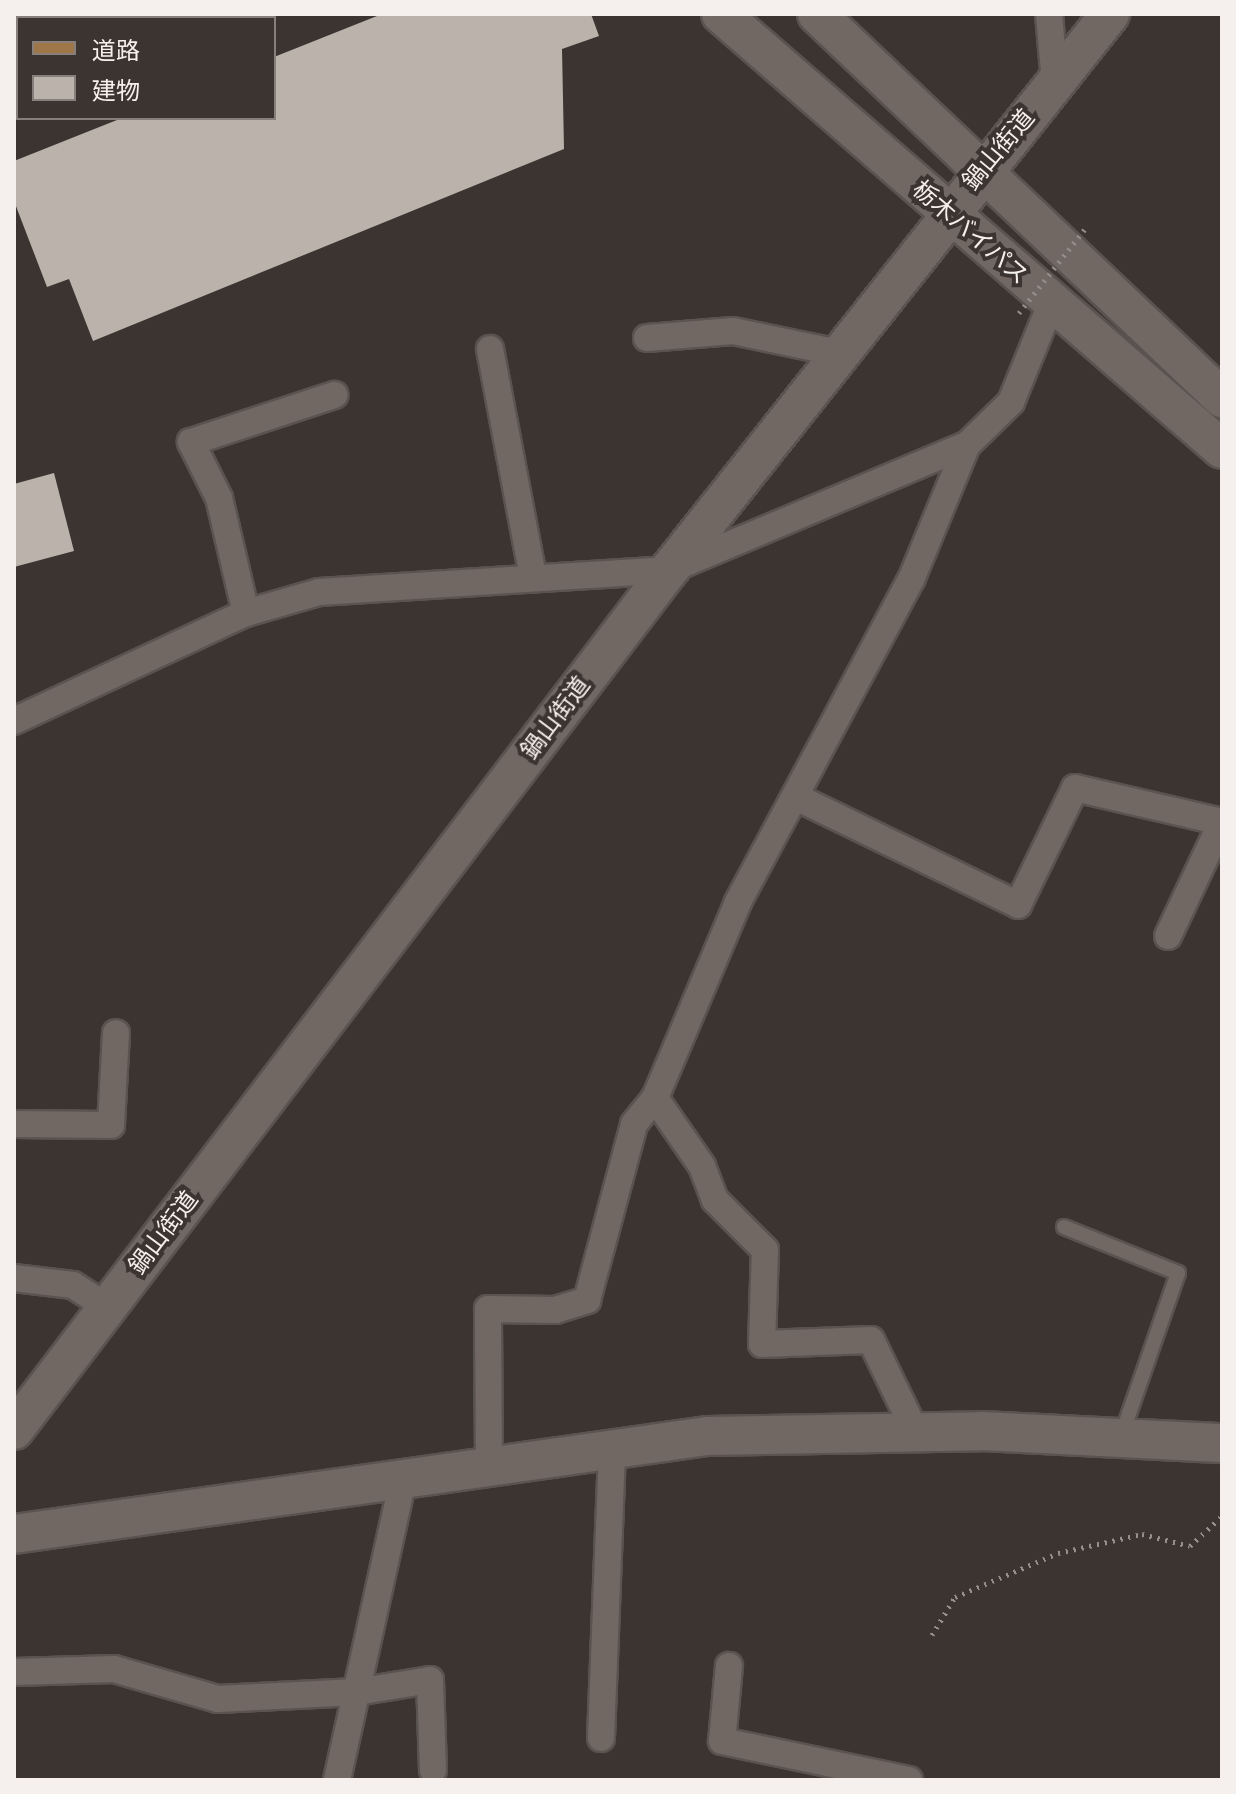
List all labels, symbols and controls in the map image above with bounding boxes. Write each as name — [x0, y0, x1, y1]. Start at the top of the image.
legend — [16, 16, 276, 120]
text: 道路 — [92, 37, 140, 65]
text: 建物 — [92, 77, 140, 105]
street label: 鍋山街道 — [957, 104, 1041, 196]
street label: 栃木バイパス — [906, 175, 1034, 291]
street label: 鍋山街道 — [516, 671, 596, 765]
street label: 鍋山街道 — [124, 1186, 204, 1280]

